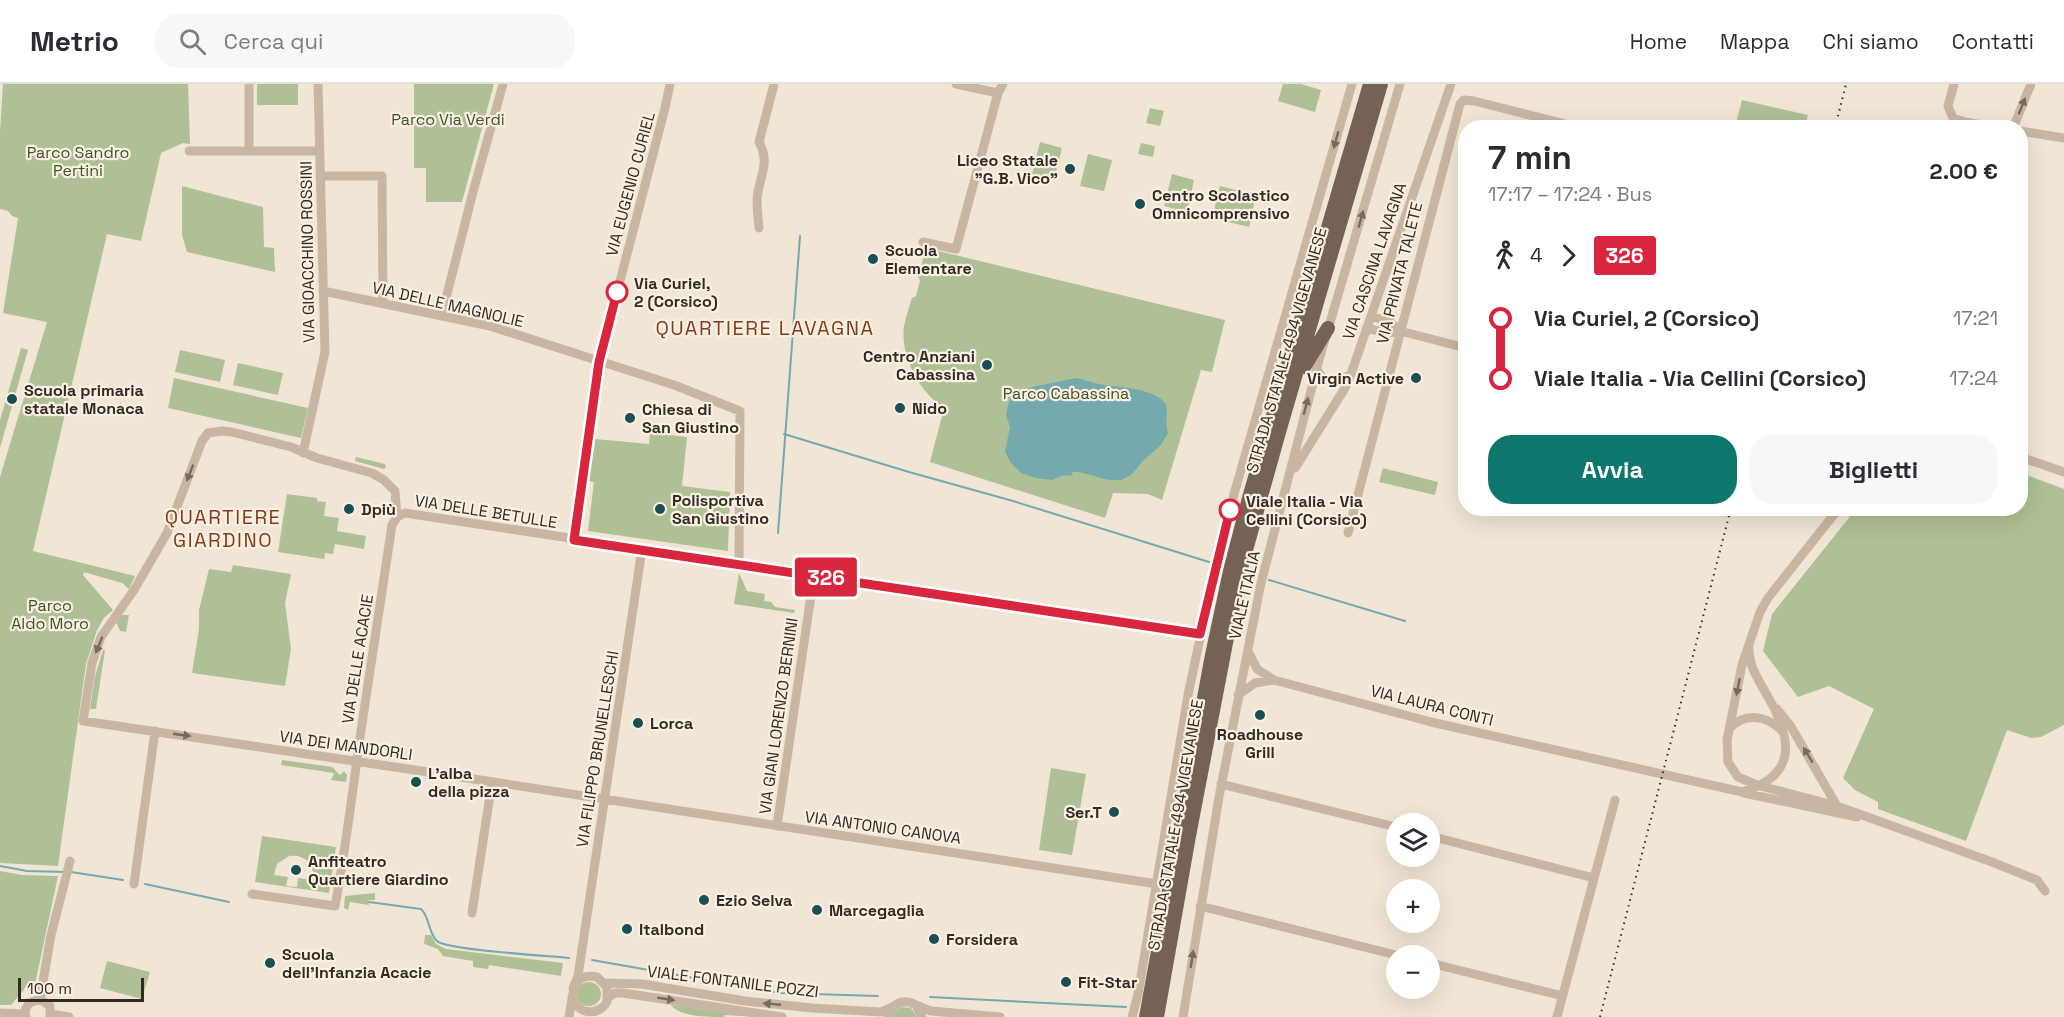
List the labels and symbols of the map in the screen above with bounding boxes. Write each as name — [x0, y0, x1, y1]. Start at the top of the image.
one-way arrow — [2017, 96, 2027, 114]
park label: Parco Via Verdi — [391, 109, 505, 130]
street label: VIA EUGENIO CURIEL — [601, 109, 660, 259]
one-way arrow — [1331, 131, 1340, 149]
park label: Parco Sandro Pertini — [27, 142, 129, 181]
place label: Liceo Statale "G.B. Vico" — [957, 150, 1058, 189]
street label: VIA GIOACCHINO ROSSINI — [295, 161, 320, 343]
marker: Liceo Statale "G.B. Vico" — [1063, 162, 1077, 176]
street label: VIA CASCINA LAVAGNA — [1338, 180, 1411, 342]
place label: Centro Scolastico Omnicomprensivo — [1152, 185, 1290, 224]
marker: Centro Scolastico Omnicomprensivo — [1133, 197, 1147, 211]
street label: VIA PRIVATA TALETE — [1372, 200, 1427, 346]
one-way arrow — [1357, 210, 1366, 228]
street label: STRADA STATALE 494 VIGEVANESE — [1241, 225, 1332, 475]
place label: Scuola Elementare — [885, 240, 972, 279]
marker: Scuola Elementare — [866, 252, 880, 266]
place label: Via Curiel, 2 (Corsico) — [634, 273, 718, 312]
street label: VIA DELLE MAGNOLIE — [370, 277, 526, 332]
marker: Via Curiel, 2 (Corsico) — [606, 281, 628, 303]
district label: QUARTIERE LAVAGNA — [655, 315, 875, 341]
place label: Centro Anziani Cabassina — [863, 346, 975, 385]
marker: Centro Anziani Cabassina — [980, 358, 994, 372]
place label: Virgin Active — [1307, 368, 1404, 389]
marker: Virgin Active — [1409, 371, 1423, 385]
place label: Scuola primaria statale Monaca — [24, 380, 144, 419]
park label: Parco Cabassina — [1003, 383, 1129, 404]
marker: Scuola primaria statale Monaca — [5, 392, 19, 406]
one-way arrow — [1302, 397, 1312, 415]
place label: Nido — [912, 398, 947, 419]
place label: Chiesa di San Giustino — [642, 399, 739, 438]
marker: Nido — [893, 401, 907, 415]
marker: Chiesa di San Giustino — [623, 411, 637, 425]
one-way arrow — [184, 464, 194, 482]
street label: VIA DELLE BETULLE — [413, 490, 559, 533]
place label: Polisportiva San Giustino — [672, 490, 769, 529]
place label: Viale Italia - Via Cellini (Corsico) — [1246, 491, 1367, 530]
place label: Dpiù — [361, 499, 396, 520]
marker: Viale Italia - Via Cellini (Corsico) — [1219, 499, 1241, 521]
marker: Dpiù — [342, 502, 356, 516]
marker: Polisportiva San Giustino — [653, 502, 667, 516]
district label: QUARTIERE GIARDINO — [165, 504, 281, 553]
street label: VIALE ITALIA — [1224, 549, 1265, 642]
line badge: 326 — [792, 558, 860, 596]
street label: VIA DELLE ACACIE — [337, 593, 378, 725]
park label: Parco Aldo Moro — [11, 595, 89, 634]
street label: VIA GIAN LORENZO BERNINI — [754, 616, 803, 816]
one-way arrow — [94, 636, 104, 654]
street label: VIA FILIPPO BRUNELLESCHI — [572, 649, 623, 849]
one-way arrow — [1732, 678, 1742, 696]
street label: VIA LAURA CONTI — [1368, 680, 1496, 731]
street label: STRADA STATALE 494 VIGEVANESE — [1143, 698, 1208, 952]
marker: Roadhouse Grill — [1253, 708, 1267, 722]
place label: Lorca — [650, 713, 693, 734]
marker: Lorca — [631, 716, 645, 730]
place label: Roadhouse Grill — [1217, 724, 1303, 763]
street label: VIA DEI MANDORLI — [278, 726, 414, 765]
one-way arrow — [173, 731, 192, 740]
one-way arrow — [1802, 747, 1813, 763]
place label: L'alba della pizza — [428, 763, 510, 802]
marker: L'alba della pizza — [409, 775, 423, 789]
place label: Ser.T — [1065, 802, 1103, 823]
marker: Ser.T — [1107, 805, 1121, 819]
street label: VIA ANTONIO CANOVA — [803, 806, 962, 849]
place label: Anfiteatro Quartiere Giardino — [308, 851, 449, 890]
marker: Anfiteatro Quartiere Giardino — [289, 863, 303, 877]
place label: Ezio Selva — [716, 890, 792, 911]
marker: Ezio Selva — [697, 893, 711, 907]
place label: Marcegaglia — [829, 900, 924, 921]
marker: Marcegaglia — [810, 903, 824, 917]
place label: Italbond — [639, 919, 704, 940]
marker: Italbond — [620, 922, 634, 936]
place label: Forsidera — [946, 929, 1018, 950]
marker: Forsidera — [927, 932, 941, 946]
place label: Scuola dell'Infanzia Acacie — [282, 944, 432, 983]
one-way arrow — [1188, 950, 1197, 969]
marker: Scuola dell'Infanzia Acacie — [263, 956, 277, 970]
street label: VIALE FONTANILE POZZI — [646, 961, 820, 1002]
place label: Fit-Star — [1078, 972, 1137, 993]
scale bar — [18, 975, 144, 1002]
marker: Fit-Star — [1059, 975, 1073, 989]
one-way arrow — [656, 995, 675, 1004]
one-way arrow — [763, 999, 782, 1009]

